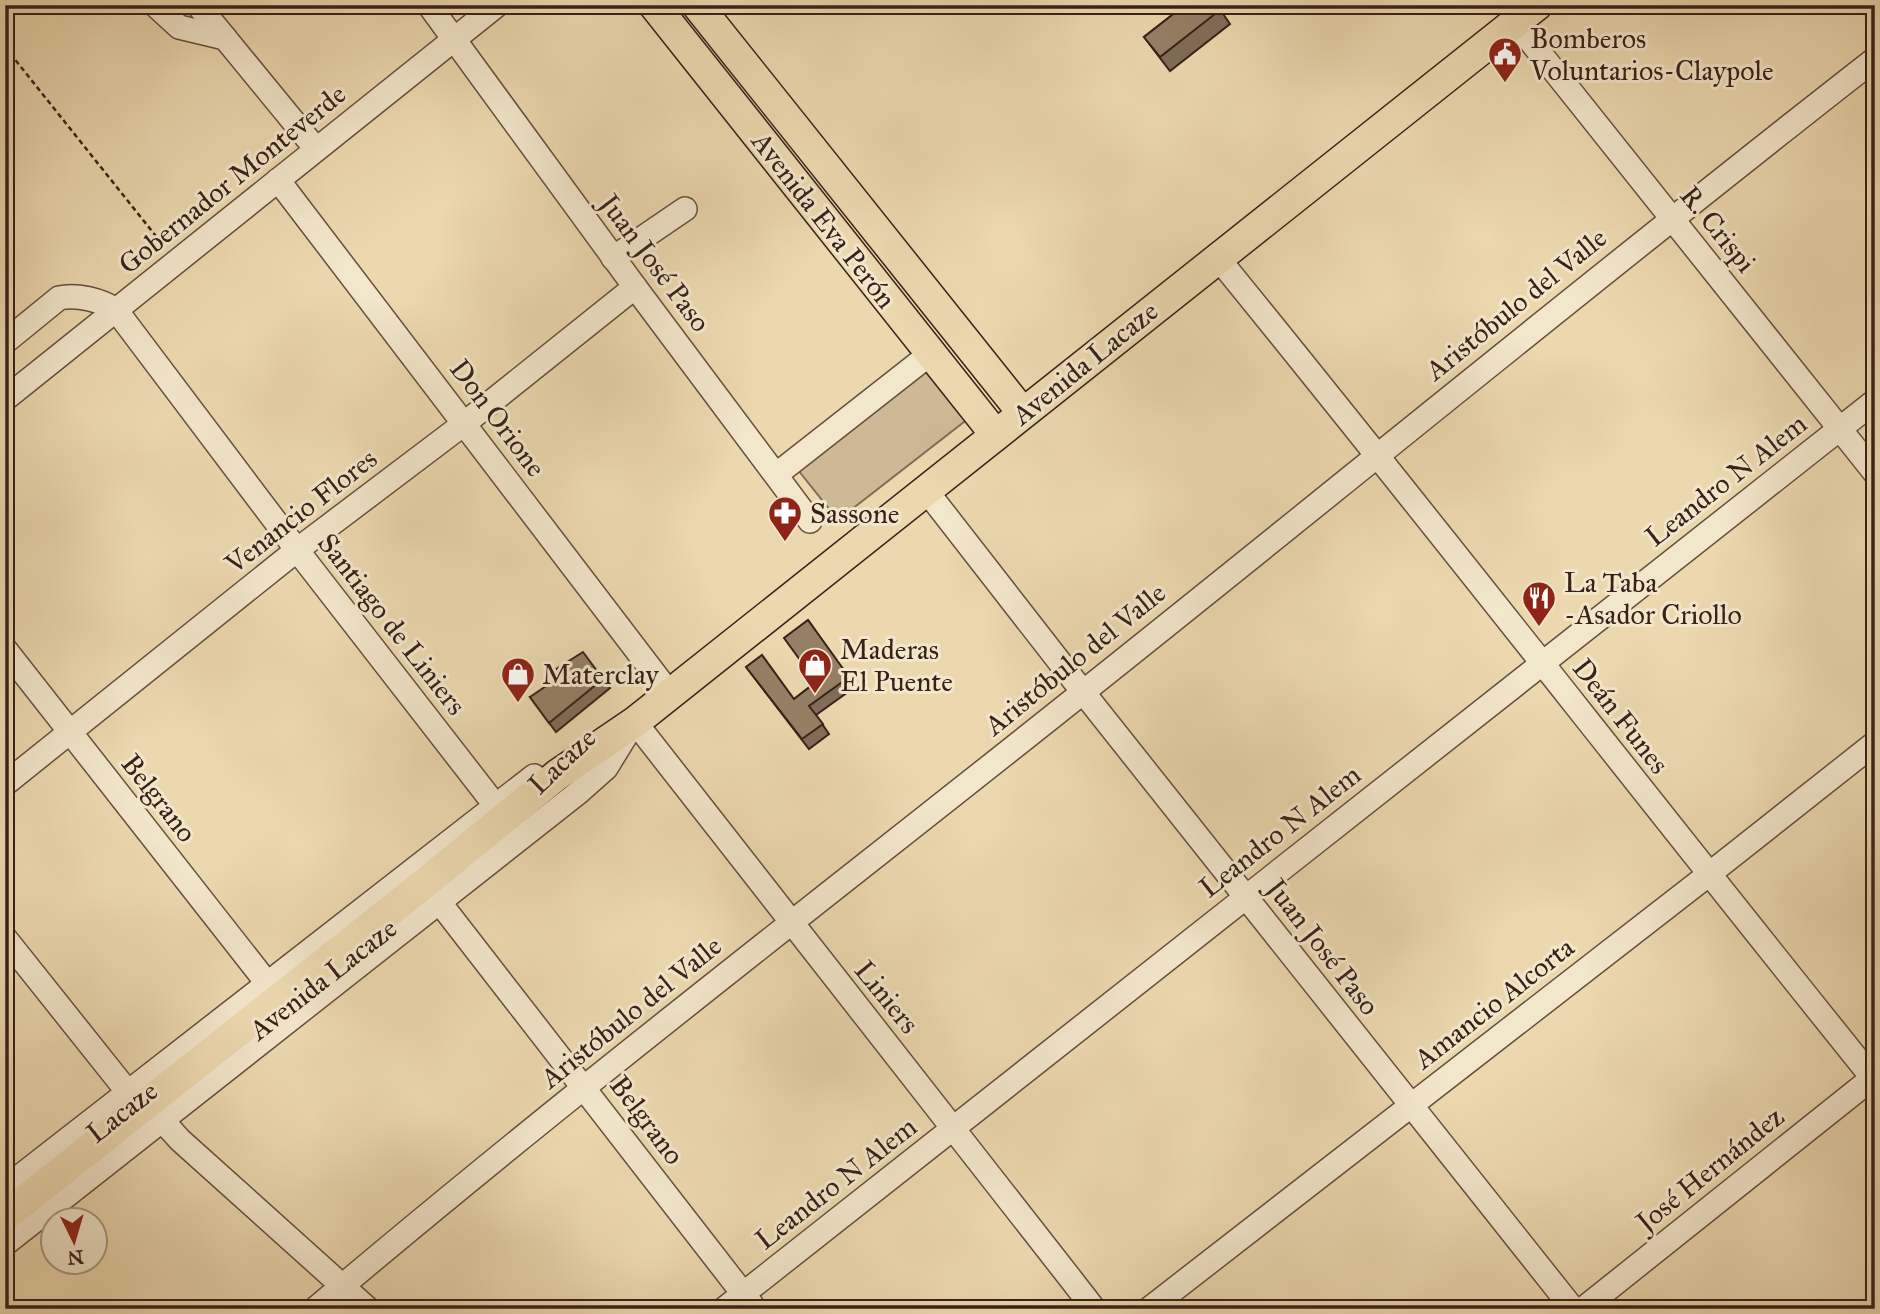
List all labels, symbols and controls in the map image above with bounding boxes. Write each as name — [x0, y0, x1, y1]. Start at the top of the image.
place label: Bomberos Voluntarios-Claypole — [1529, 21, 1774, 88]
public building icon: Bomberos Voluntarios-Claypole — [1486, 35, 1524, 84]
street label: Gobernador Monteverde — [111, 77, 353, 281]
street label: Avenida Eva Perón — [744, 124, 904, 315]
street label: R. Crispi — [1673, 179, 1764, 280]
street label: Juan José Paso — [590, 185, 718, 339]
street label: Aristóbulo del Valle — [1418, 220, 1614, 388]
street label: Avenida Lacaze — [1004, 293, 1165, 433]
street label: Don Orione — [442, 352, 554, 484]
street label: Leandro N Alem — [1638, 406, 1814, 554]
street label: Venancio Flores — [217, 441, 384, 582]
pharmacy icon: Sassone — [766, 494, 804, 543]
place label: Sassone — [810, 496, 900, 531]
street label: Santiago de Liniers — [310, 526, 474, 722]
place label: La Taba -Asador Criollo — [1564, 565, 1742, 632]
street label: Aristóbulo del Valle — [977, 575, 1173, 743]
restaurant icon: La Taba -Asador Criollo — [1520, 579, 1558, 628]
place label: Maderas El Puente — [840, 632, 953, 699]
shop icon: Maderas El Puente — [796, 646, 834, 695]
street label: Deán Funes — [1565, 651, 1677, 781]
shop icon: Materclay — [499, 655, 537, 704]
place label: Materclay — [542, 657, 659, 692]
street label: Lacaze — [521, 720, 603, 802]
street label: Belgrano — [114, 747, 204, 849]
street label: Leandro N Alem — [1192, 757, 1368, 905]
street label: Juan José Paso — [1257, 869, 1387, 1022]
street label: Avenida Lacaze — [241, 910, 404, 1048]
street label: Aristóbulo del Valle — [533, 928, 729, 1096]
street label: Amancio Alcorta — [1406, 929, 1581, 1077]
street label: Liniers — [847, 954, 927, 1040]
street label: Belgrano — [602, 1068, 692, 1172]
street label: Lacaze — [79, 1073, 165, 1151]
street label: José Hernández — [1627, 1099, 1791, 1241]
street label: Leandro N Alem — [748, 1109, 924, 1257]
north arrow — [38, 1206, 108, 1276]
text: N — [66, 1245, 84, 1270]

